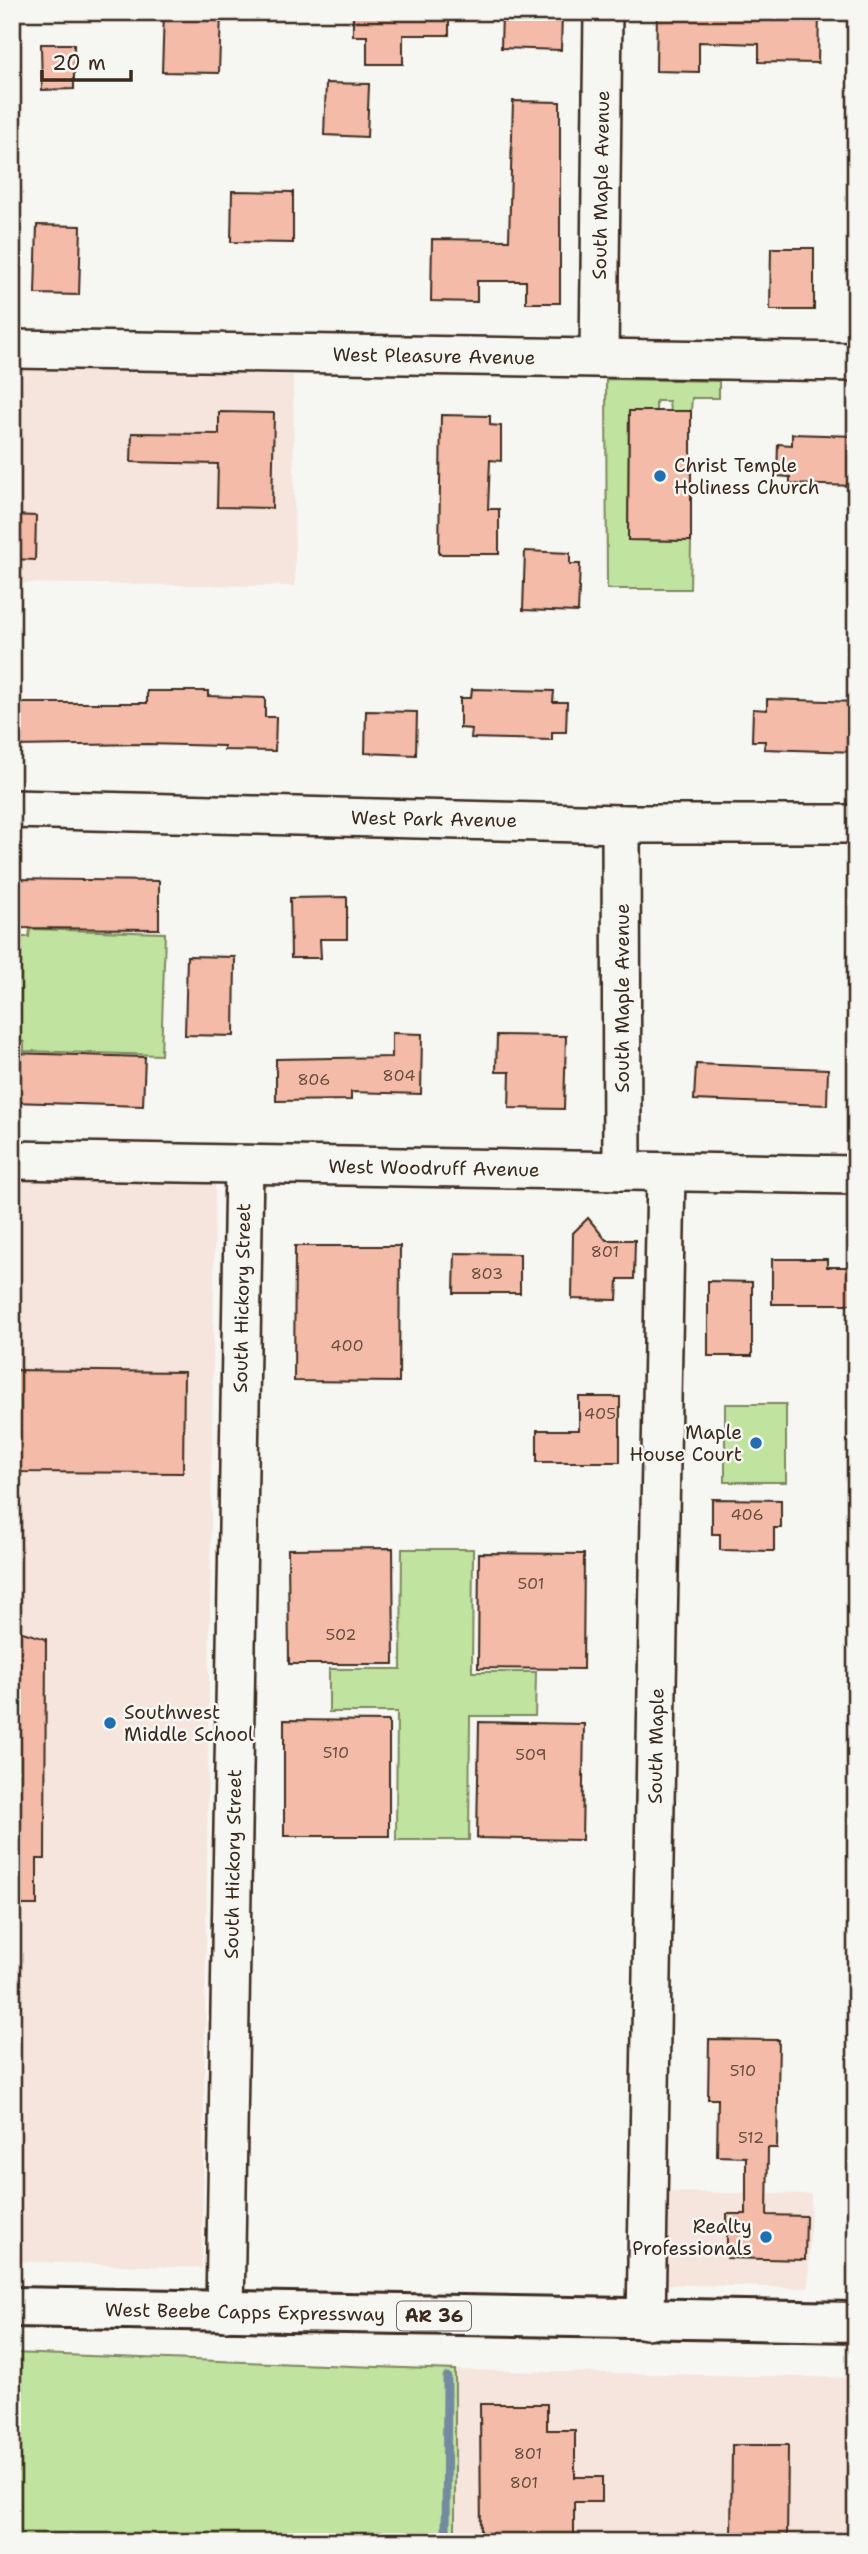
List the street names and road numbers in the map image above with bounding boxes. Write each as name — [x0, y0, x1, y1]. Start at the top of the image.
street label: South Maple Avenue — [587, 90, 615, 280]
street label: West Pleasure Avenue — [332, 342, 536, 370]
street label: West Park Avenue — [351, 805, 517, 833]
street label: South Maple Avenue — [610, 903, 635, 1093]
street label: West Woodruff Avenue — [328, 1154, 540, 1182]
street label: South Hickory Street — [228, 1203, 256, 1393]
street label: South Maple — [642, 1688, 670, 1804]
street label: South Hickory Street — [219, 1769, 247, 1959]
street label: West Beebe Capps Expressway — [105, 2297, 385, 2327]
road number: AR 36 — [397, 2302, 471, 2330]

